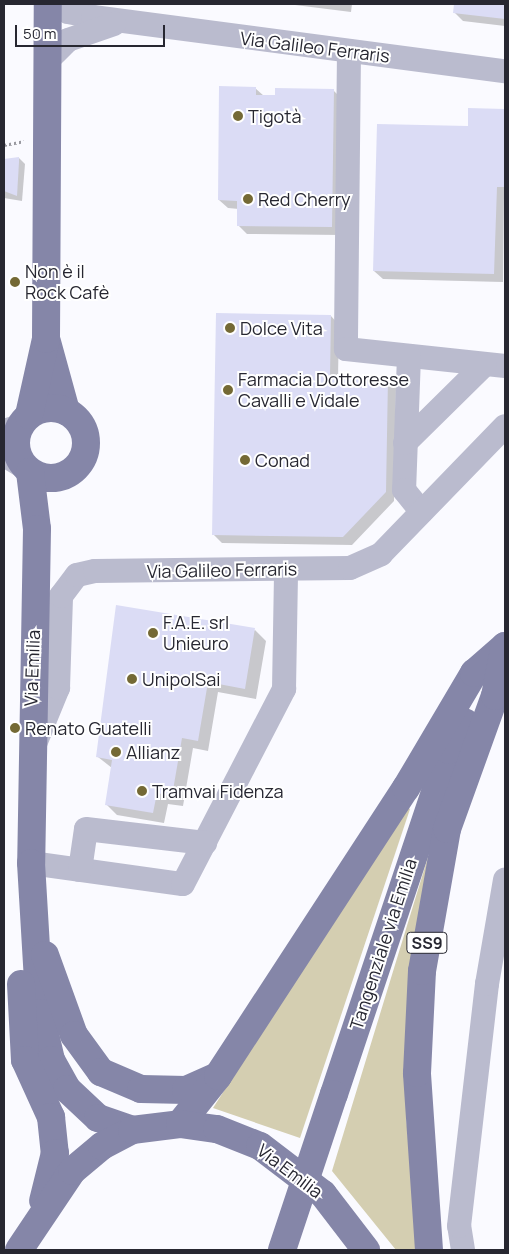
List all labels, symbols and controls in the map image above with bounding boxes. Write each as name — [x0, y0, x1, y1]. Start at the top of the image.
scale bar — [18, 15, 168, 47]
text: 50 m — [23, 23, 57, 44]
street label: Via Galileo Ferraris — [239, 27, 391, 67]
place label: Tigotà — [248, 105, 301, 127]
marker: Tigotà — [232, 110, 244, 122]
place label: Red Cherry — [258, 188, 351, 210]
marker: Red Cherry — [242, 193, 254, 205]
place label: Non è il Rock Cafè — [25, 261, 109, 304]
marker: Non è il Rock Cafè — [9, 276, 21, 288]
place label: Dolce Vita — [240, 317, 323, 339]
marker: Dolce Vita — [224, 322, 236, 334]
place label: Farmacia Dottoresse Cavalli e Vidale — [238, 369, 409, 412]
marker: Farmacia Dottoresse Cavalli e Vidale — [222, 384, 234, 396]
place label: Conad — [255, 449, 310, 471]
marker: Conad — [239, 454, 251, 466]
street label: Via Galileo Ferraris — [147, 558, 297, 582]
place label: F.A.E. srl Unieuro — [163, 612, 229, 654]
marker: F.A.E. srl Unieuro — [147, 627, 159, 639]
street label: Via Emilia — [20, 629, 44, 707]
place label: UnipolSai — [142, 668, 220, 690]
marker: UnipolSai — [126, 673, 138, 685]
place label: Renato Guatelli — [25, 717, 152, 739]
marker: Renato Guatelli — [9, 722, 21, 734]
place label: Allianz — [126, 741, 180, 763]
marker: Allianz — [110, 746, 122, 758]
place label: Tramvai Fidenza — [152, 780, 283, 802]
marker: Tramvai Fidenza — [136, 785, 148, 797]
street label: Tangenziale via Emilia — [345, 856, 421, 1032]
road number: SS9 — [406, 930, 448, 956]
street label: Via Emilia — [253, 1139, 327, 1203]

